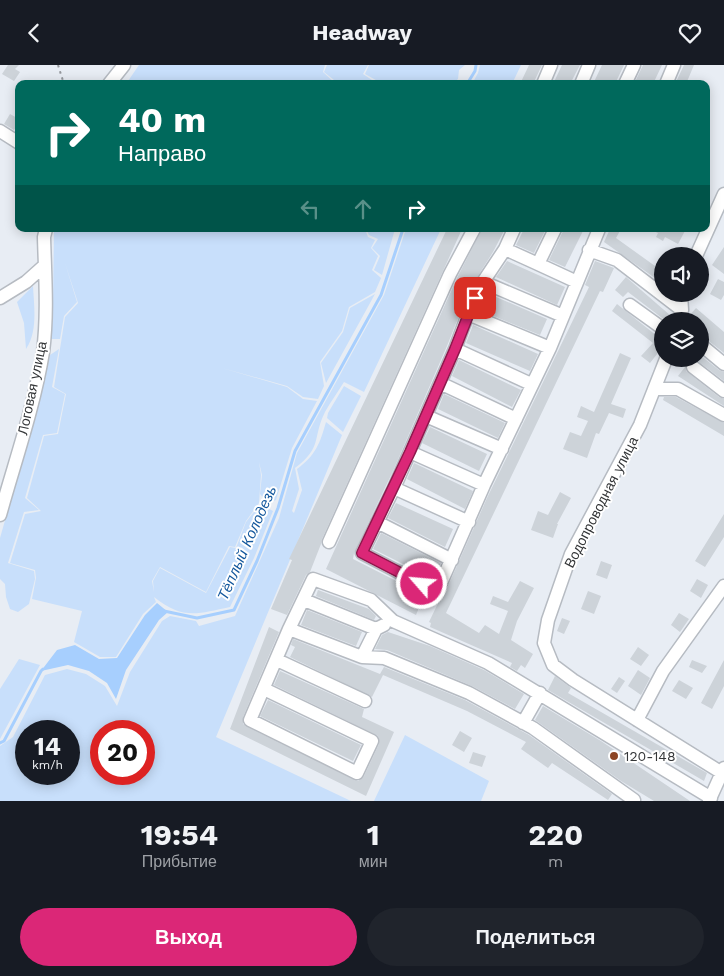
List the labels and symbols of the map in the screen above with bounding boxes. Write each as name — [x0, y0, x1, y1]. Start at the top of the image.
pin — [454, 277, 496, 319]
street label: Логовая улица — [14, 339, 50, 436]
street label: Водопроводная улица — [561, 433, 641, 570]
water label: Тёплый Колодезь — [214, 483, 280, 603]
position arrow — [395, 557, 447, 609]
speed limit sign: 20 — [90, 720, 155, 785]
place label: 120-148 — [624, 748, 676, 764]
marker: 120-148 — [608, 750, 620, 762]

